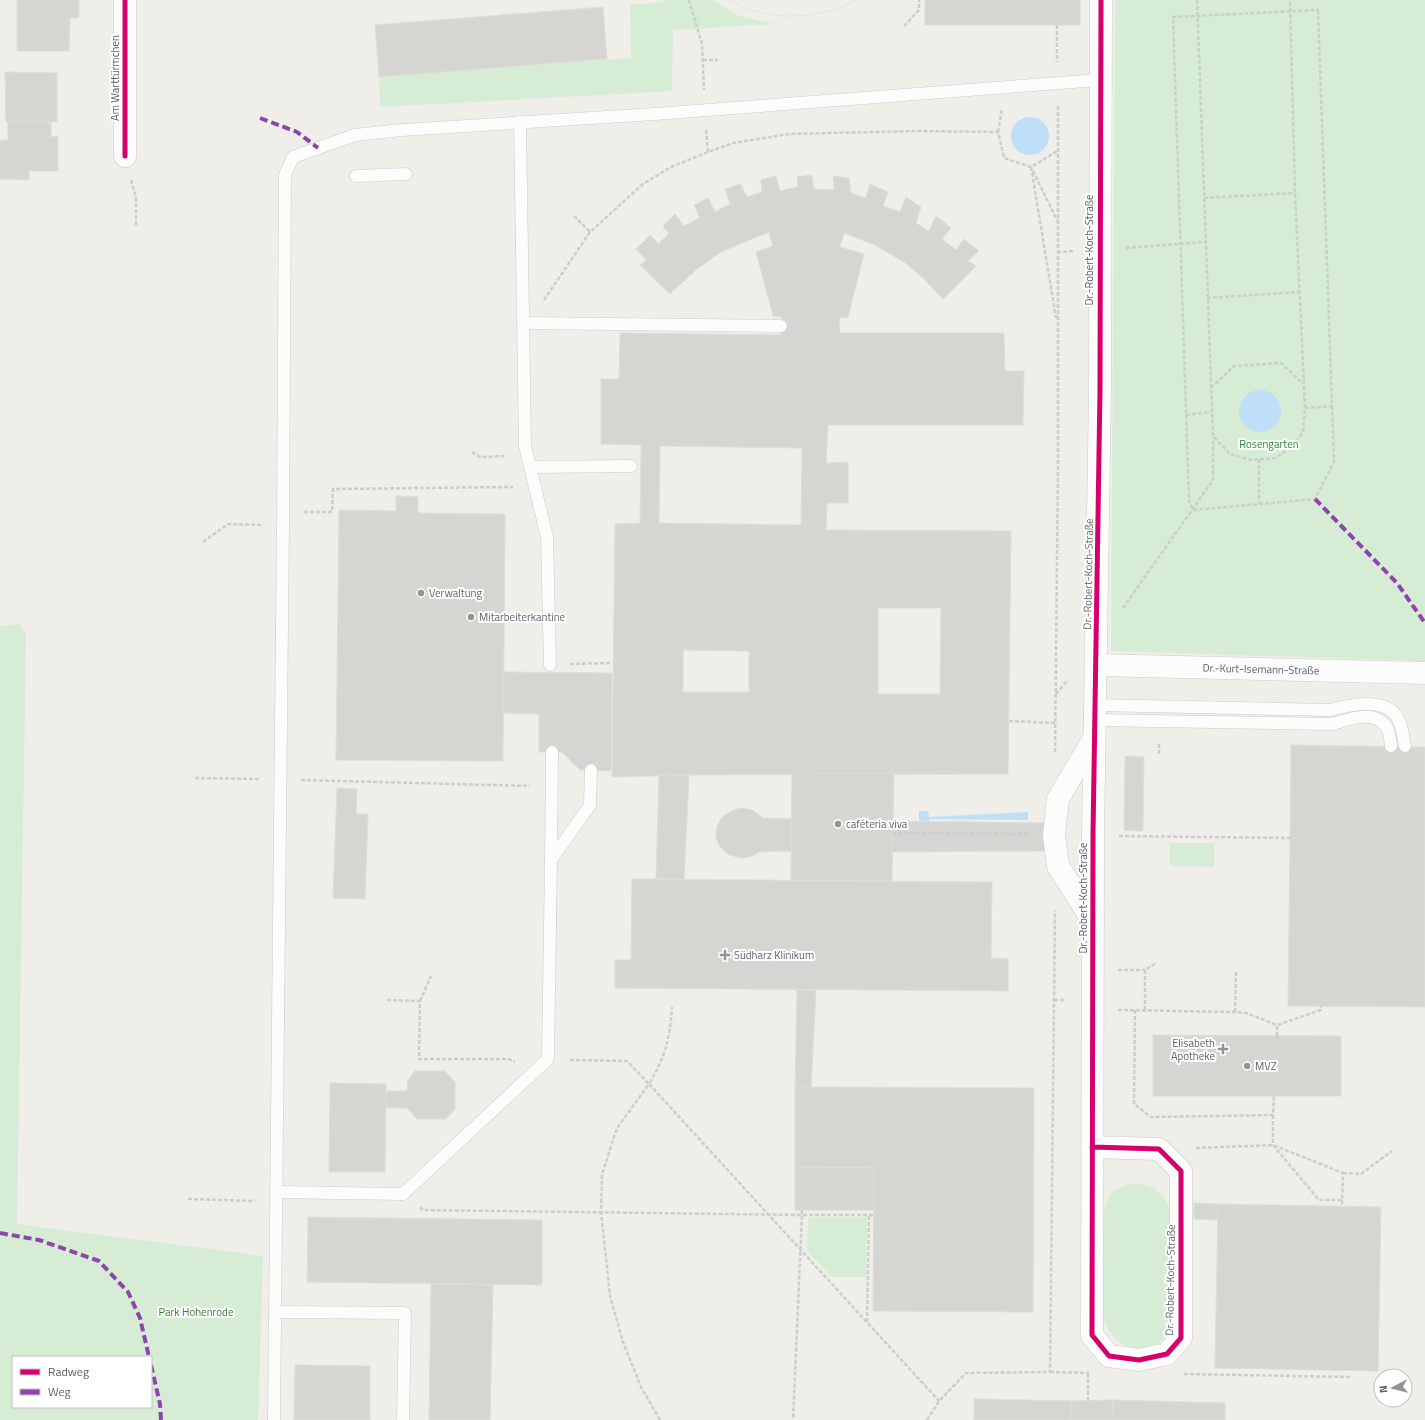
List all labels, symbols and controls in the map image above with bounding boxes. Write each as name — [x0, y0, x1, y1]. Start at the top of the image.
street label: Am Warttürmchen — [107, 35, 123, 121]
street label: Dr.-Robert-Koch-Straße — [1081, 194, 1097, 306]
park label: Rosengarten — [1239, 436, 1299, 452]
street label: Dr.-Robert-Koch-Straße — [1079, 518, 1097, 630]
place label: Verwaltung — [429, 585, 482, 601]
marker: Verwaltung — [416, 588, 426, 598]
place label: Mitarbeiterkantine — [479, 609, 566, 625]
marker: Mitarbeiterkantine — [466, 612, 476, 622]
street label: Dr.-Kurt-Isemann-Straße — [1202, 660, 1320, 678]
place label: caféteria viva — [846, 816, 908, 832]
marker: caféteria viva — [833, 819, 843, 829]
street label: Dr.-Robert-Koch-Straße — [1075, 842, 1091, 954]
place label: Südharz Klinikum — [734, 947, 814, 963]
marker: Südharz Klinikum — [719, 949, 731, 961]
place label: Elisabeth Apotheke — [1171, 1035, 1215, 1064]
marker: Elisabeth Apotheke — [1218, 1044, 1228, 1054]
place label: MVZ — [1255, 1058, 1277, 1074]
marker: MVZ — [1242, 1061, 1252, 1071]
street label: Dr.-Robert-Koch-Straße — [1161, 1224, 1179, 1336]
park label: Park Hohenrode — [159, 1304, 234, 1320]
legend — [12, 1356, 152, 1408]
text: Radweg — [48, 1362, 89, 1381]
north arrow — [1373, 1368, 1413, 1408]
text: Weg — [48, 1382, 71, 1401]
text: N — [1375, 1384, 1391, 1394]

